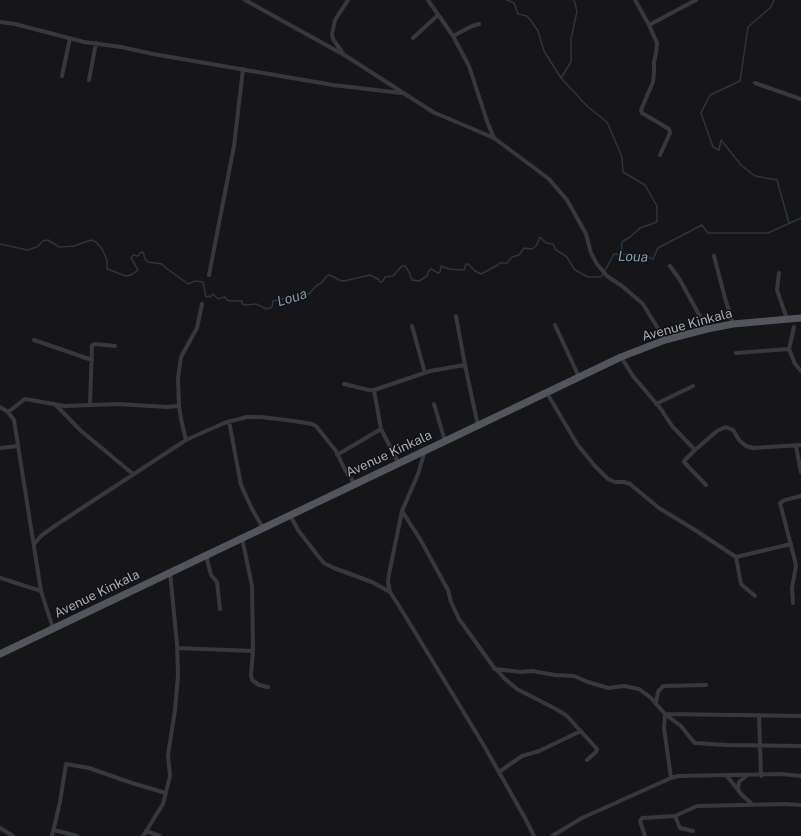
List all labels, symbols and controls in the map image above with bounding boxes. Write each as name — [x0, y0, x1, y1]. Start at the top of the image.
water label: Loua — [617, 248, 649, 266]
water label: Loua — [275, 286, 309, 310]
street label: Avenue Kinkala — [640, 305, 734, 345]
street label: Avenue Kinkala — [344, 427, 434, 481]
street label: Avenue Kinkala — [52, 567, 142, 621]

